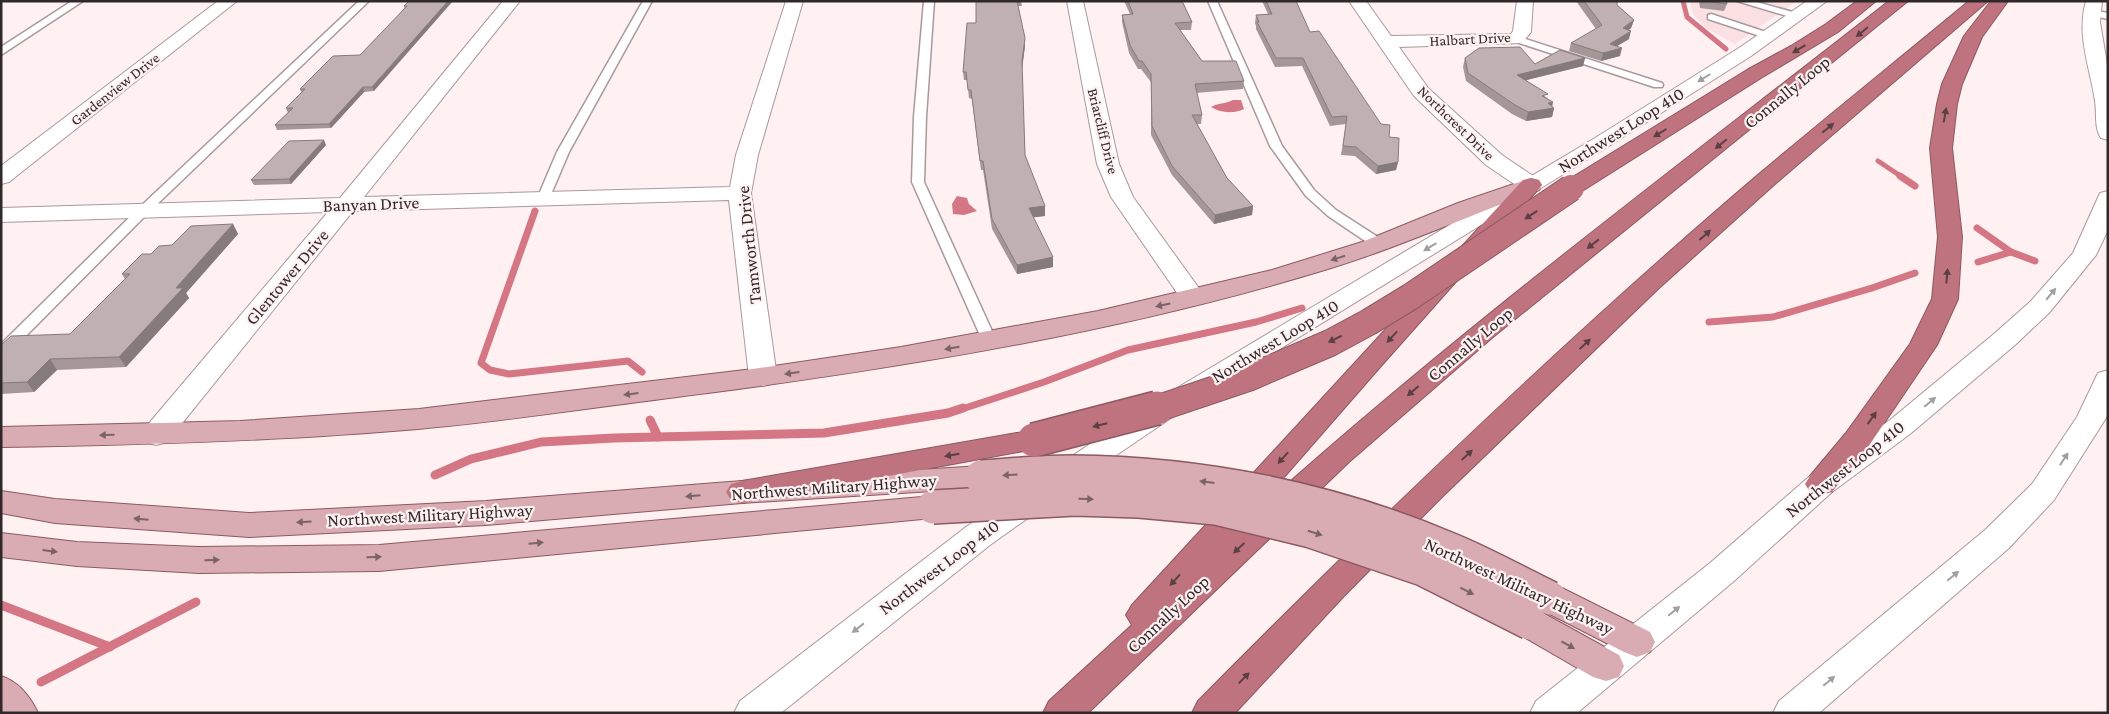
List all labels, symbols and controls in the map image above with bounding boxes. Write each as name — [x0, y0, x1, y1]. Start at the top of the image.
one-way arrow — [1856, 26, 1869, 37]
street label: Halbart Drive — [1429, 29, 1511, 49]
one-way arrow — [1793, 44, 1806, 53]
street label: Gardenview Drive — [68, 49, 163, 129]
street label: Connally Loop — [1740, 51, 1834, 133]
one-way arrow — [1697, 73, 1711, 83]
street label: Northcrest Drive — [1415, 83, 1498, 164]
street label: Northwest Loop 410 — [1554, 83, 1688, 177]
street label: Briarcliff Drive — [1085, 86, 1121, 176]
one-way arrow — [1941, 106, 1949, 122]
one-way arrow — [1821, 122, 1833, 134]
one-way arrow — [1654, 128, 1667, 137]
one-way arrow — [1715, 138, 1728, 149]
street label: Tamworth Drive — [733, 185, 765, 305]
street label: Banyan Drive — [322, 192, 420, 216]
one-way arrow — [1524, 210, 1538, 220]
street label: Glentower Drive — [241, 225, 333, 329]
one-way arrow — [1699, 229, 1711, 241]
one-way arrow — [1587, 239, 1600, 249]
one-way arrow — [1423, 242, 1436, 251]
one-way arrow — [1331, 255, 1346, 262]
one-way arrow — [1943, 268, 1951, 284]
one-way arrow — [2045, 288, 2056, 301]
street label: Northwest Loop 410 — [1208, 295, 1342, 387]
one-way arrow — [1155, 301, 1170, 309]
street label: Connally Loop — [1424, 303, 1516, 385]
one-way arrow — [1386, 331, 1398, 343]
one-way arrow — [1327, 335, 1342, 343]
one-way arrow — [1579, 338, 1591, 350]
one-way arrow — [944, 344, 960, 352]
one-way arrow — [783, 369, 799, 377]
one-way arrow — [1408, 385, 1420, 397]
one-way arrow — [622, 390, 638, 398]
one-way arrow — [1924, 397, 1936, 408]
one-way arrow — [1868, 411, 1877, 425]
street label: Northwest Loop 410 — [1782, 416, 1908, 522]
one-way arrow — [1093, 421, 1108, 429]
one-way arrow — [99, 432, 115, 440]
one-way arrow — [1460, 449, 1472, 461]
one-way arrow — [944, 451, 960, 459]
one-way arrow — [1278, 452, 1289, 465]
one-way arrow — [2059, 452, 2069, 466]
street label: Northwest Military Highway — [731, 470, 938, 504]
one-way arrow — [1002, 472, 1018, 480]
one-way arrow — [1199, 478, 1215, 486]
one-way arrow — [685, 493, 701, 501]
one-way arrow — [1079, 496, 1095, 504]
street label: Northwest Military Highway — [327, 500, 534, 530]
one-way arrow — [133, 515, 149, 523]
street label: Northwest Loop 410 — [875, 515, 1003, 619]
one-way arrow — [295, 518, 311, 526]
one-way arrow — [1308, 530, 1323, 537]
street label: Northwest Military Highway — [1421, 533, 1617, 639]
one-way arrow — [528, 539, 544, 547]
one-way arrow — [1233, 542, 1245, 554]
one-way arrow — [42, 547, 58, 555]
one-way arrow — [367, 553, 383, 561]
one-way arrow — [204, 556, 220, 564]
street label: Connally Loop — [1123, 571, 1213, 657]
one-way arrow — [1946, 571, 1959, 582]
one-way arrow — [1170, 573, 1181, 586]
one-way arrow — [1460, 587, 1474, 595]
one-way arrow — [1668, 606, 1681, 617]
one-way arrow — [852, 623, 865, 634]
one-way arrow — [1562, 640, 1575, 649]
one-way arrow — [1238, 672, 1250, 684]
one-way arrow — [1822, 676, 1835, 687]

